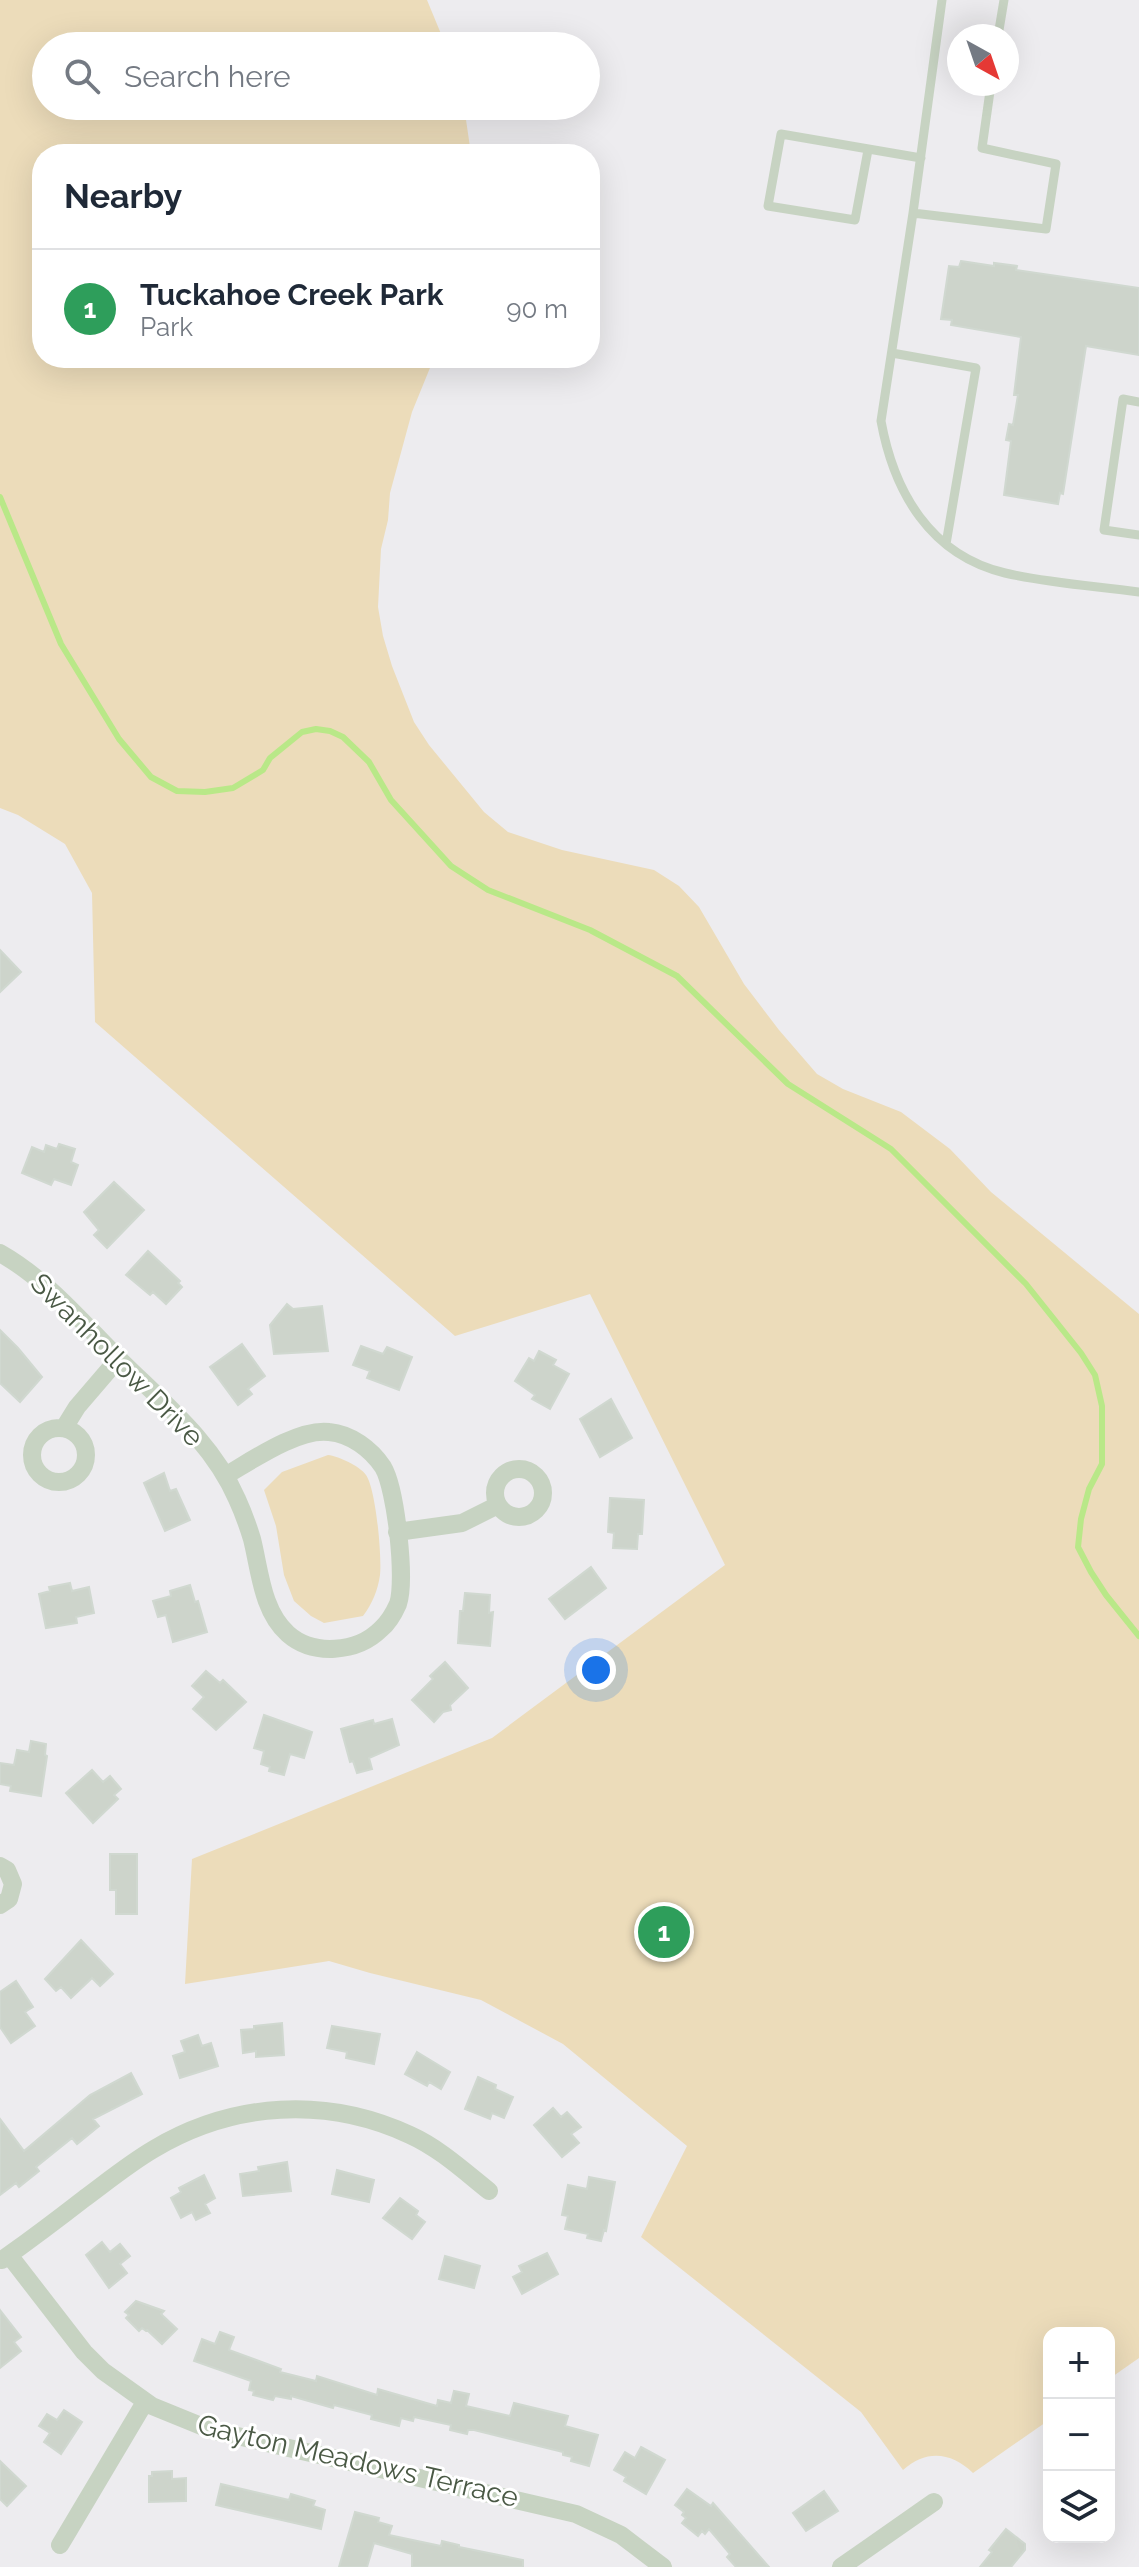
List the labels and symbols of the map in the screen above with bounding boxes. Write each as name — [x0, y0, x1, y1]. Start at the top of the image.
north arrow — [947, 24, 1019, 96]
street label: Swanhollow Drive — [24, 1267, 210, 1453]
your location — [576, 1650, 616, 1690]
pin: 1 — [638, 1902, 690, 1962]
street label: Gayton Meadows Terrace — [194, 2408, 522, 2514]

